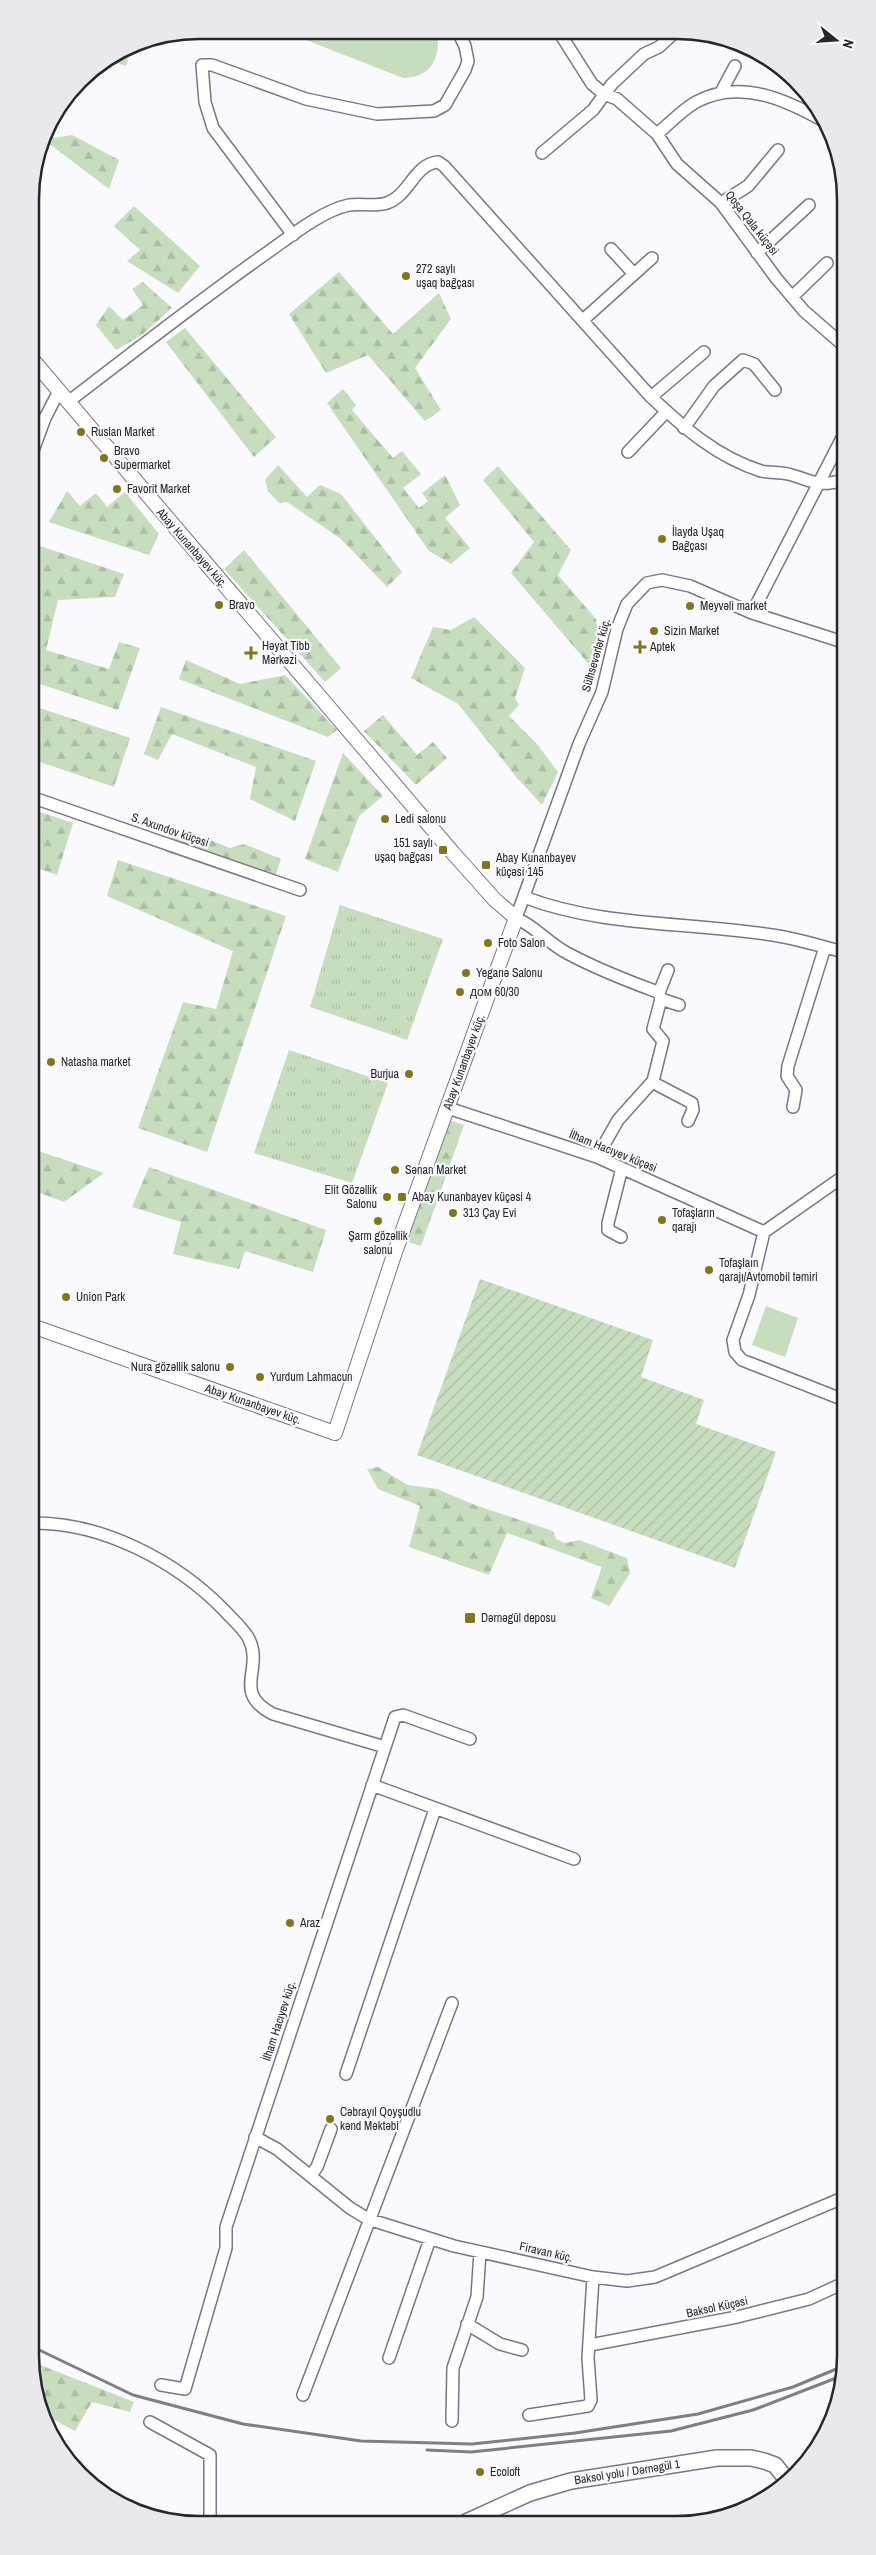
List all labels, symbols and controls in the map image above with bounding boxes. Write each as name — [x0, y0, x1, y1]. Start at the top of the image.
north arrow — [811, 15, 861, 65]
text: N — [839, 37, 858, 50]
street label: Qoşa Qala küçəsi — [722, 187, 782, 259]
place label: 272 saylı uşaq bağçası — [416, 261, 475, 291]
marker: 272 saylı uşaq bağçası — [400, 270, 412, 282]
place label: Ruslan Market — [91, 424, 155, 440]
marker: Ruslan Market — [75, 426, 87, 438]
place label: Bravo Supermarket — [114, 443, 171, 473]
marker: Bravo Supermarket — [98, 452, 110, 464]
place label: Favorit Market — [127, 481, 190, 497]
marker: Favorit Market — [111, 483, 123, 495]
street label: Abay Kunanbayev küç. — [152, 504, 231, 591]
place label: İlayda Uşaq Bağçası — [672, 524, 724, 554]
marker: İlayda Uşaq Bağçası — [656, 533, 668, 545]
place label: Bravo — [229, 597, 255, 613]
place label: Meyvəli market — [700, 598, 767, 614]
marker: Bravo — [213, 599, 225, 611]
marker: Meyvəli market — [684, 600, 696, 612]
street label: Sülhsevərlər küç. — [578, 617, 614, 693]
place label: Sizin Market — [664, 623, 720, 639]
marker: Sizin Market — [648, 625, 660, 637]
place label: Həyat Tibb Mərkəzi — [262, 638, 310, 668]
place label: Aptek — [649, 639, 675, 655]
marker: Aptek — [634, 641, 646, 653]
marker: Həyat Tibb Mərkəzi — [244, 646, 258, 660]
street label: S. Axundov küçəsi — [129, 809, 211, 851]
place label: Ledi salonu — [395, 811, 446, 827]
marker: Ledi salonu — [379, 813, 391, 825]
place label: 151 saylı uşaq bağçası — [374, 835, 433, 865]
marker: 151 saylı uşaq bağçası — [437, 844, 449, 856]
place label: Abay Kunanbayev küçəsi 145 — [495, 850, 576, 880]
marker: Abay Kunanbayev küçəsi 145 — [480, 859, 492, 871]
place label: Foto Salon — [498, 935, 545, 951]
marker: Foto Salon — [482, 937, 494, 949]
place label: Yeganə Salonu — [476, 965, 543, 981]
marker: Yeganə Salonu — [460, 967, 472, 979]
place label: дом 60/30 — [470, 984, 519, 1000]
marker: дом 60/30 — [454, 986, 466, 998]
street label: Abay Kunanbayev küç. — [439, 1012, 489, 1113]
place label: Natasha market — [61, 1054, 131, 1070]
marker: Natasha market — [45, 1056, 57, 1068]
place label: Burjua — [371, 1066, 400, 1082]
marker: Burjua — [403, 1068, 415, 1080]
street label: İlham Hacıyev küçəsi — [567, 1126, 659, 1176]
place label: Sənan Market — [405, 1162, 467, 1178]
marker: Sənan Market — [389, 1164, 401, 1176]
place label: Elit Gözəllik Salonu — [324, 1182, 377, 1212]
place label: Abay Kunanbayev küçəsi 4 — [411, 1189, 532, 1205]
marker: Elit Gözəllik Salonu — [381, 1191, 393, 1203]
marker: Abay Kunanbayev küçəsi 4 — [396, 1191, 408, 1203]
place label: 313 Çay Evi — [463, 1205, 517, 1221]
place label: Tofaşların qarajı — [672, 1205, 715, 1235]
marker: 313 Çay Evi — [447, 1207, 459, 1219]
marker: Tofaşların qarajı — [656, 1214, 668, 1226]
marker: Şarm gözəllik salonu — [372, 1215, 384, 1227]
place label: Şarm gözəllik salonu — [348, 1228, 408, 1258]
place label: Tofaşlaın qarajı/Avtomobil təmiri — [719, 1255, 818, 1285]
marker: Tofaşlaın qarajı/Avtomobil təmiri — [703, 1264, 715, 1276]
place label: Union Park — [76, 1289, 125, 1305]
marker: Union Park — [60, 1291, 72, 1303]
place label: Nura gözəllik salonu — [131, 1359, 220, 1375]
marker: Nura gözəllik salonu — [224, 1361, 236, 1373]
place label: Yurdum Lahmacun — [270, 1369, 353, 1385]
marker: Yurdum Lahmacun — [254, 1371, 266, 1383]
street label: Abay Kunanbayev küç. — [202, 1380, 303, 1428]
place label: Dərnəgül deposu — [481, 1610, 556, 1626]
marker: Dərnəgül deposu — [463, 1611, 477, 1625]
place label: Araz — [299, 1915, 320, 1931]
marker: Araz — [284, 1917, 296, 1929]
street label: İlham Hacıyev küç. — [259, 1979, 299, 2063]
place label: Cəbrayıl Qoyşudlu kənd Məktəbi — [340, 2104, 421, 2134]
marker: Cəbrayıl Qoyşudlu kənd Məktəbi — [324, 2113, 336, 2125]
street label: Firavan küç. — [518, 2238, 574, 2266]
street label: Baksol Küçəsi — [685, 2293, 749, 2321]
street label: Baksol yolu / Dərnəgül 1 — [573, 2456, 681, 2488]
place label: Ecoloft — [490, 2464, 520, 2480]
marker: Ecoloft — [474, 2466, 486, 2478]

